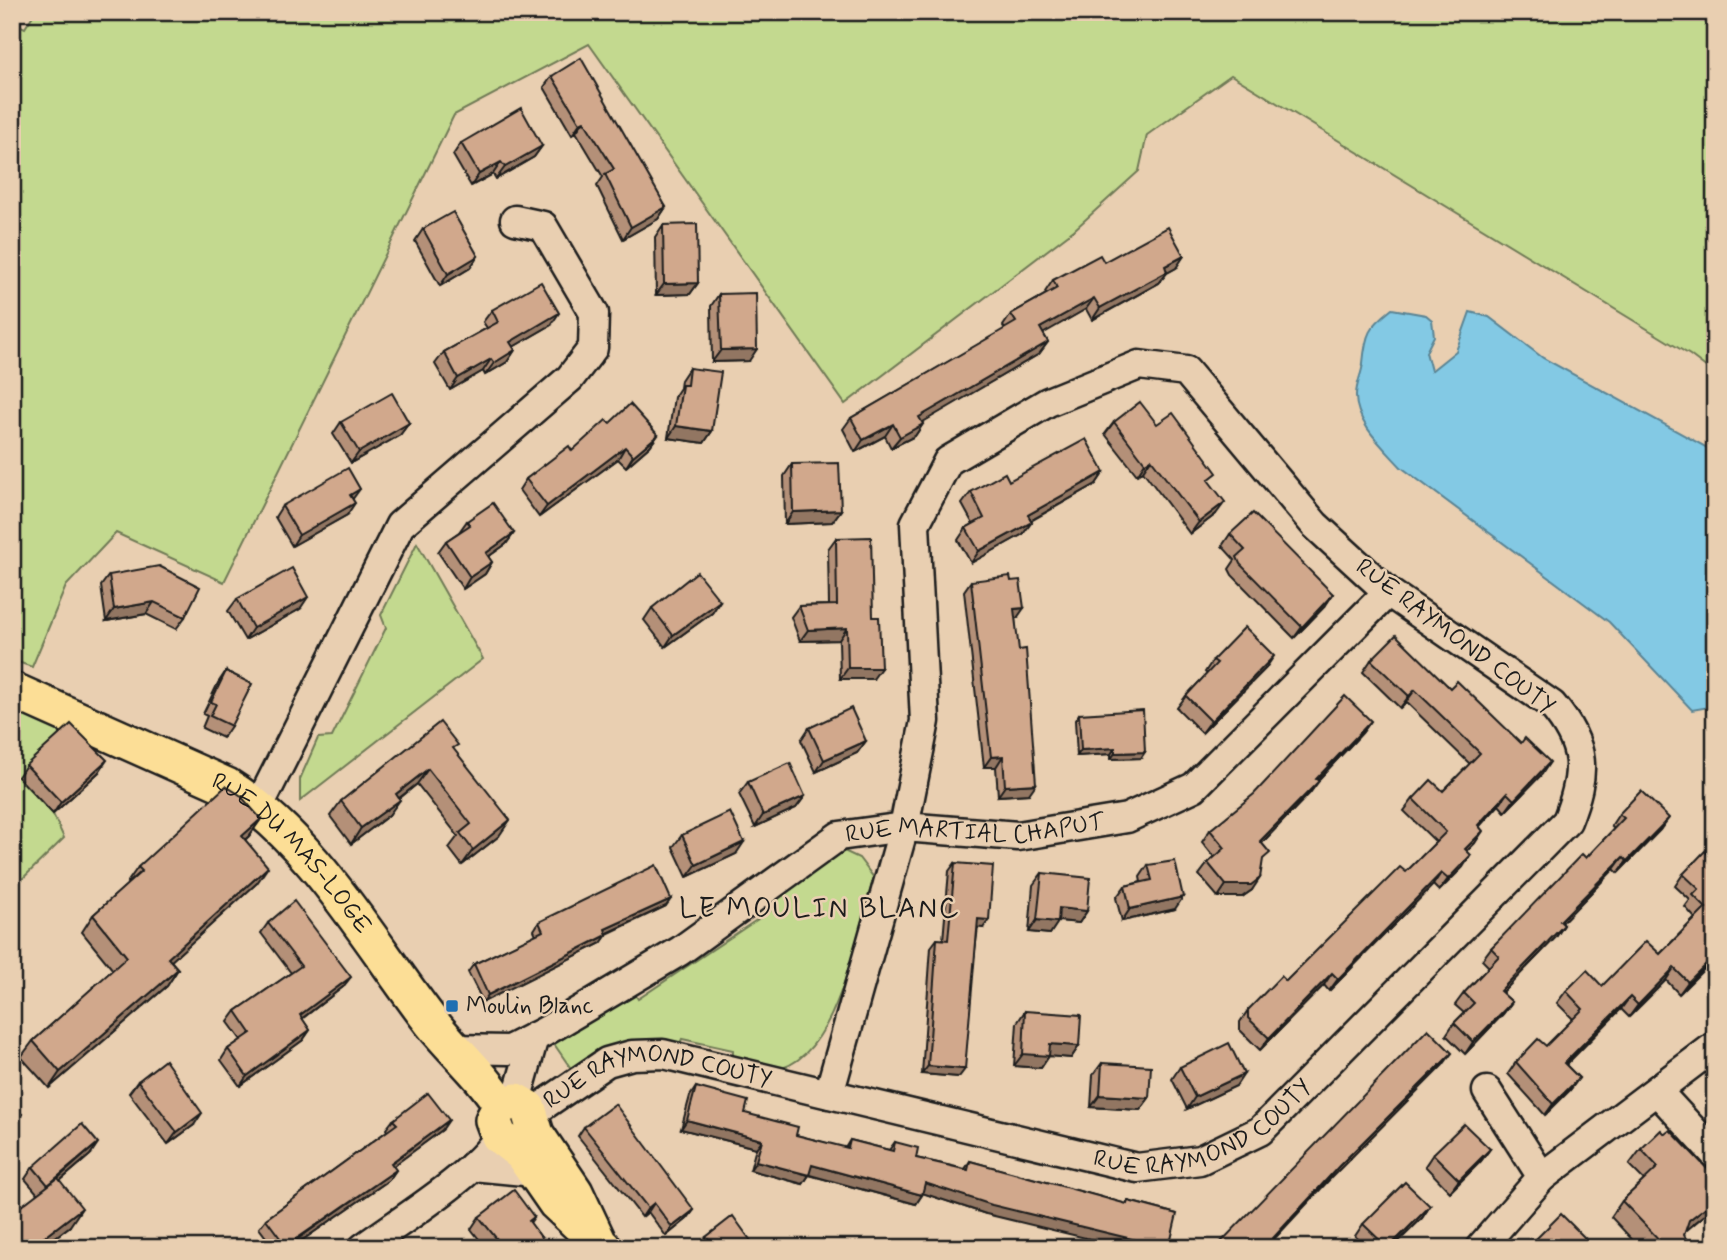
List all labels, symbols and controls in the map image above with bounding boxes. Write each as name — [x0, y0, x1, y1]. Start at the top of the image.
street label: RUE RAYMOND COUTY — [1349, 552, 1561, 722]
street label: RUE DU MAS-LOGE — [207, 766, 378, 940]
street label: RUE MARTIAL CHAPUT — [844, 806, 1107, 852]
district label: LE MOULIN BLANC — [679, 891, 961, 928]
place label: Moulin Blanc — [466, 991, 594, 1022]
marker: Moulin Blanc — [444, 998, 460, 1014]
street label: RUE RAYMOND COUTY — [537, 1038, 775, 1116]
street label: RUE RAYMOND COUTY — [1090, 1072, 1319, 1184]

